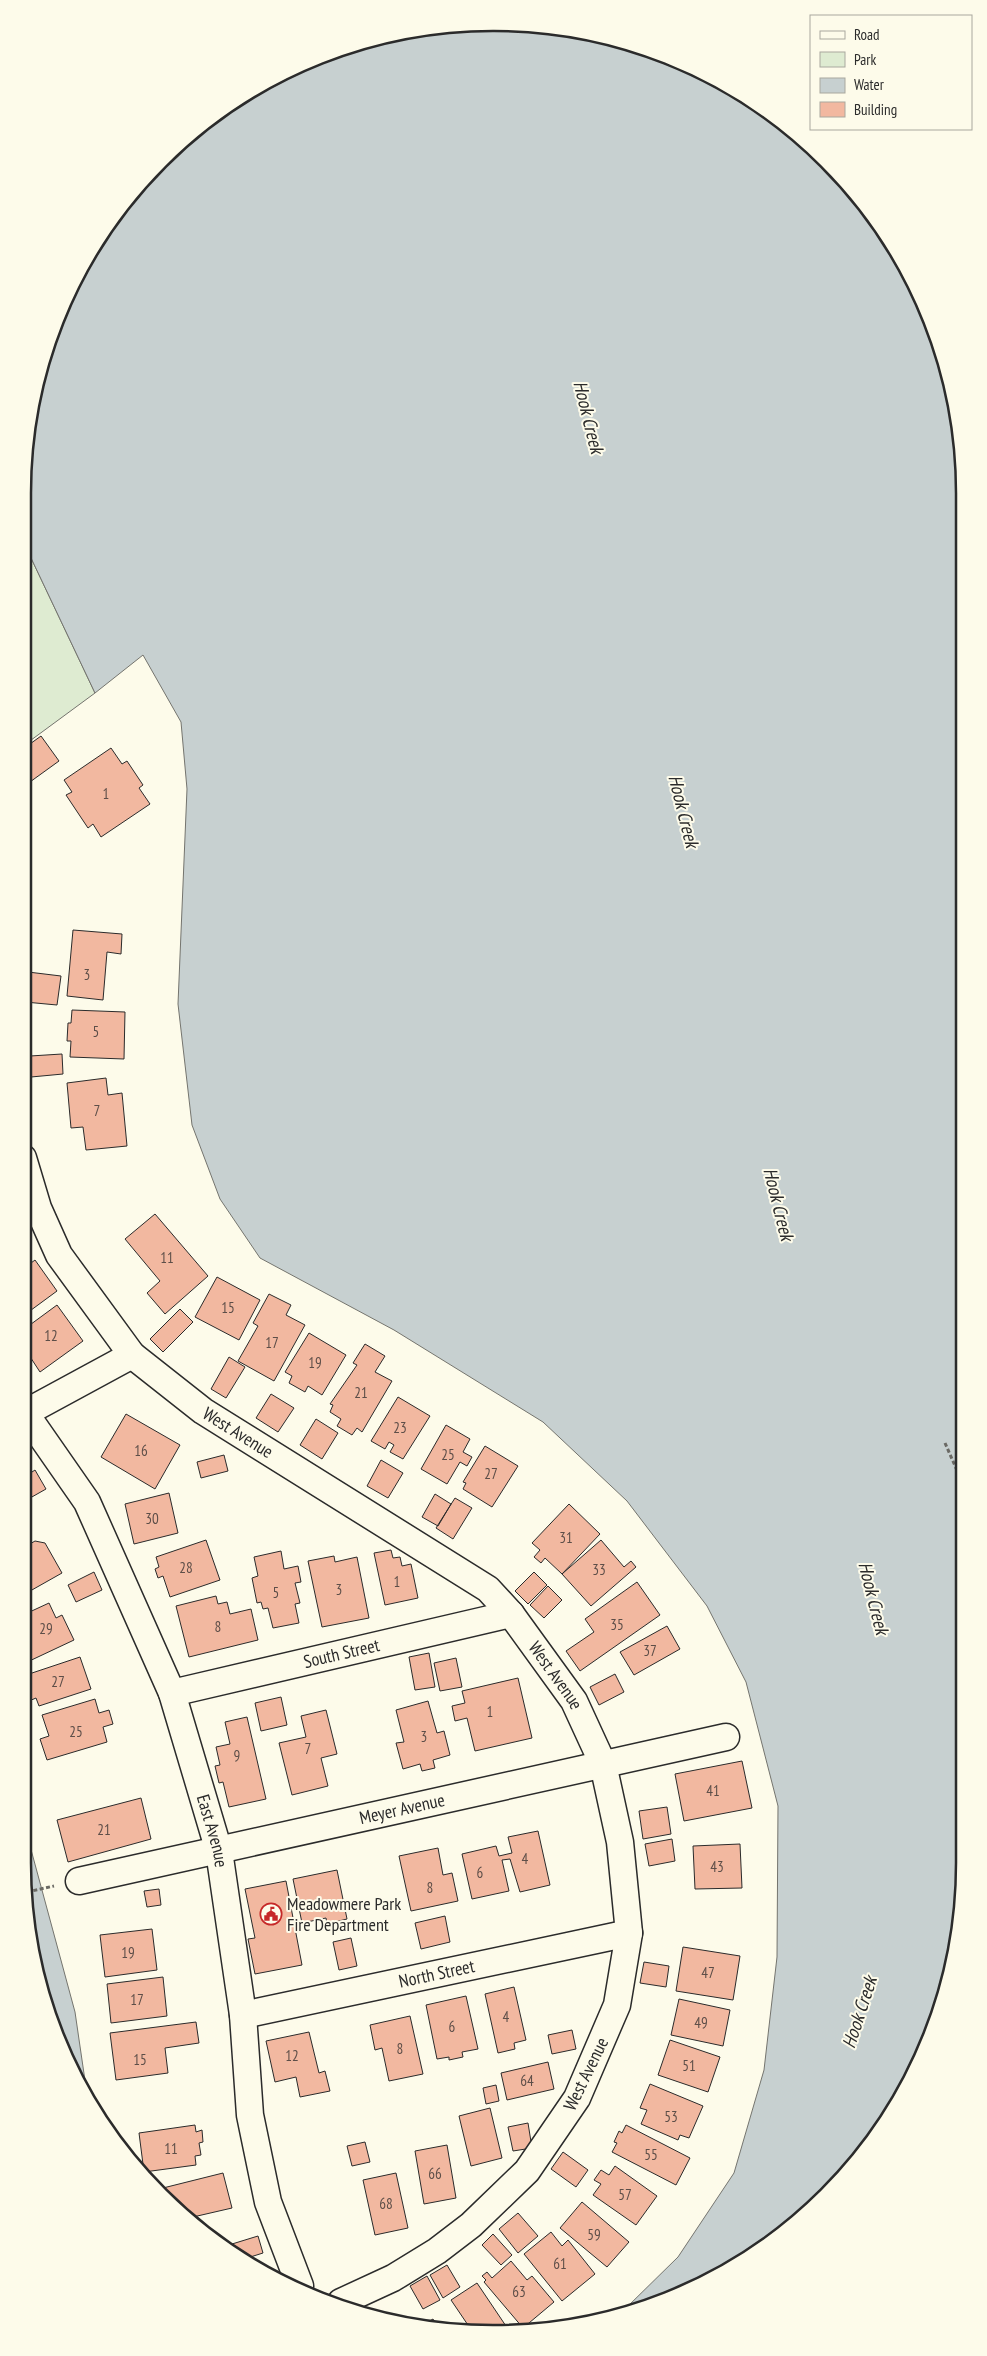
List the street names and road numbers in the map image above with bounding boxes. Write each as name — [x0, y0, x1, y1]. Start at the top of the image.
street label: West Avenue — [199, 1402, 278, 1463]
street label: South Street — [301, 1633, 382, 1673]
street label: West Avenue — [524, 1637, 588, 1713]
street label: Meyer Avenue — [357, 1788, 447, 1829]
street label: East Avenue — [192, 1792, 233, 1869]
street label: North Street — [397, 1954, 477, 1993]
street label: West Avenue — [558, 2033, 613, 2114]

